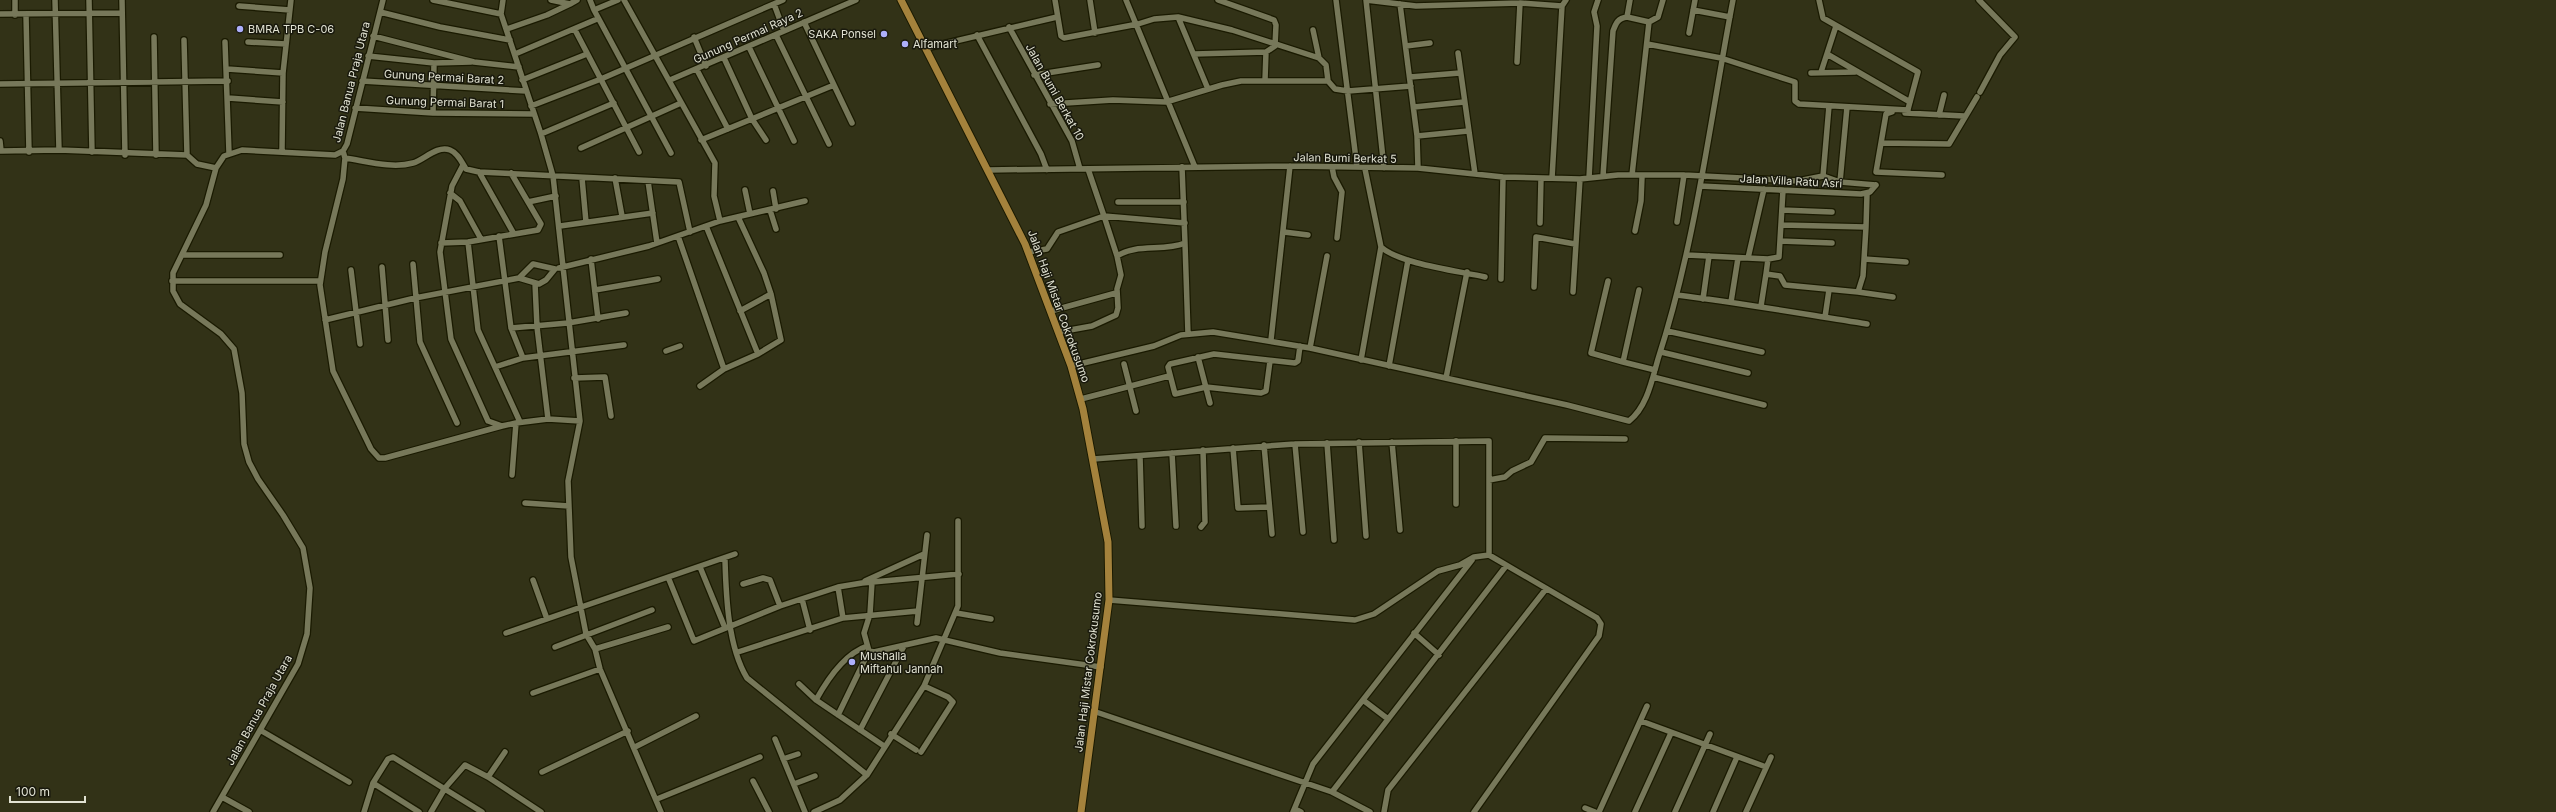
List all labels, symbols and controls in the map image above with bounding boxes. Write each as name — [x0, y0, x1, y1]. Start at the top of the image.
street label: Gunung Permai Raya 2 — [691, 6, 805, 66]
street label: Jalan Banua Praja Utara — [329, 20, 373, 144]
place label: BMRA TPB C-06 — [248, 22, 334, 36]
marker: BMRA TPB C-06 — [235, 24, 245, 34]
place label: SAKA Ponsel — [808, 27, 876, 41]
marker: SAKA Ponsel — [879, 29, 889, 39]
place label: Alfamart — [913, 37, 957, 51]
marker: Alfamart — [900, 39, 910, 49]
street label: Jalan Bumi Berkat 10 — [1023, 41, 1087, 143]
street label: Gunung Permai Barat 2 — [384, 67, 504, 87]
street label: Gunung Permai Barat 1 — [386, 93, 504, 111]
street label: Jalan Bumi Berkat 5 — [1293, 150, 1397, 166]
street label: Jalan Villa Ratu Asri — [1739, 171, 1843, 191]
street label: Jalan Haji Mistar Cokrokusumo — [1025, 228, 1093, 385]
street label: Jalan Haji Mistar Cokrokusumo — [1071, 591, 1105, 753]
place label: Mushalla Miftahul Jannah — [860, 649, 943, 676]
street label: Jalan Banua Praja Utara — [223, 652, 295, 768]
marker: Mushalla Miftahul Jannah — [847, 657, 857, 667]
scale bar — [10, 778, 85, 804]
text: 100 m — [16, 784, 50, 799]

